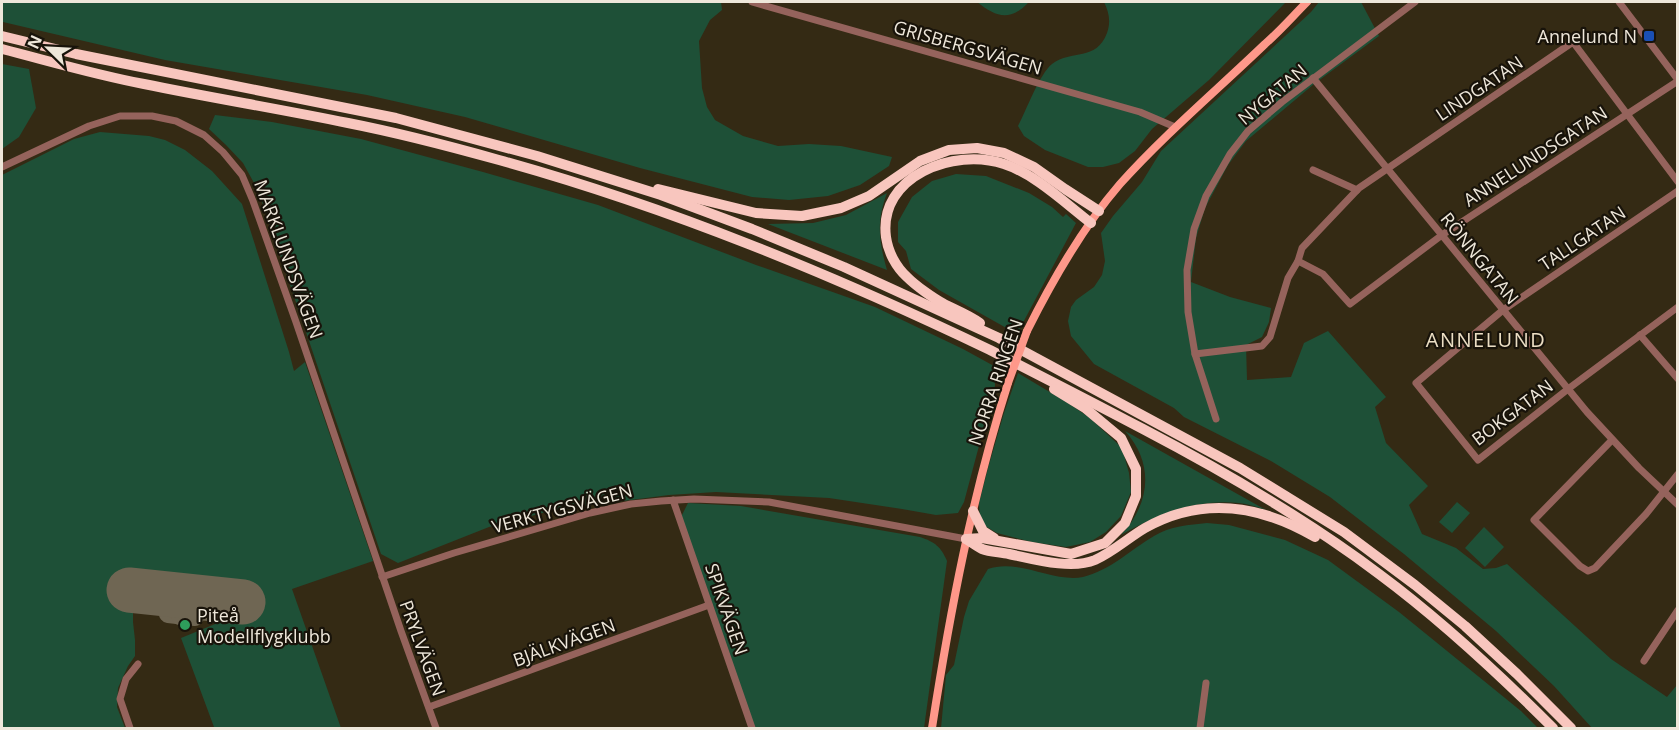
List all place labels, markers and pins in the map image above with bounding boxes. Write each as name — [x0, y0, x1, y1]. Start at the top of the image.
place label: Annelund N — [1538, 24, 1637, 48]
marker: Annelund N — [1642, 29, 1656, 43]
place label: Piteå Modellflygklubb — [197, 603, 331, 648]
marker: Piteå Modellflygklubb — [178, 618, 192, 632]

